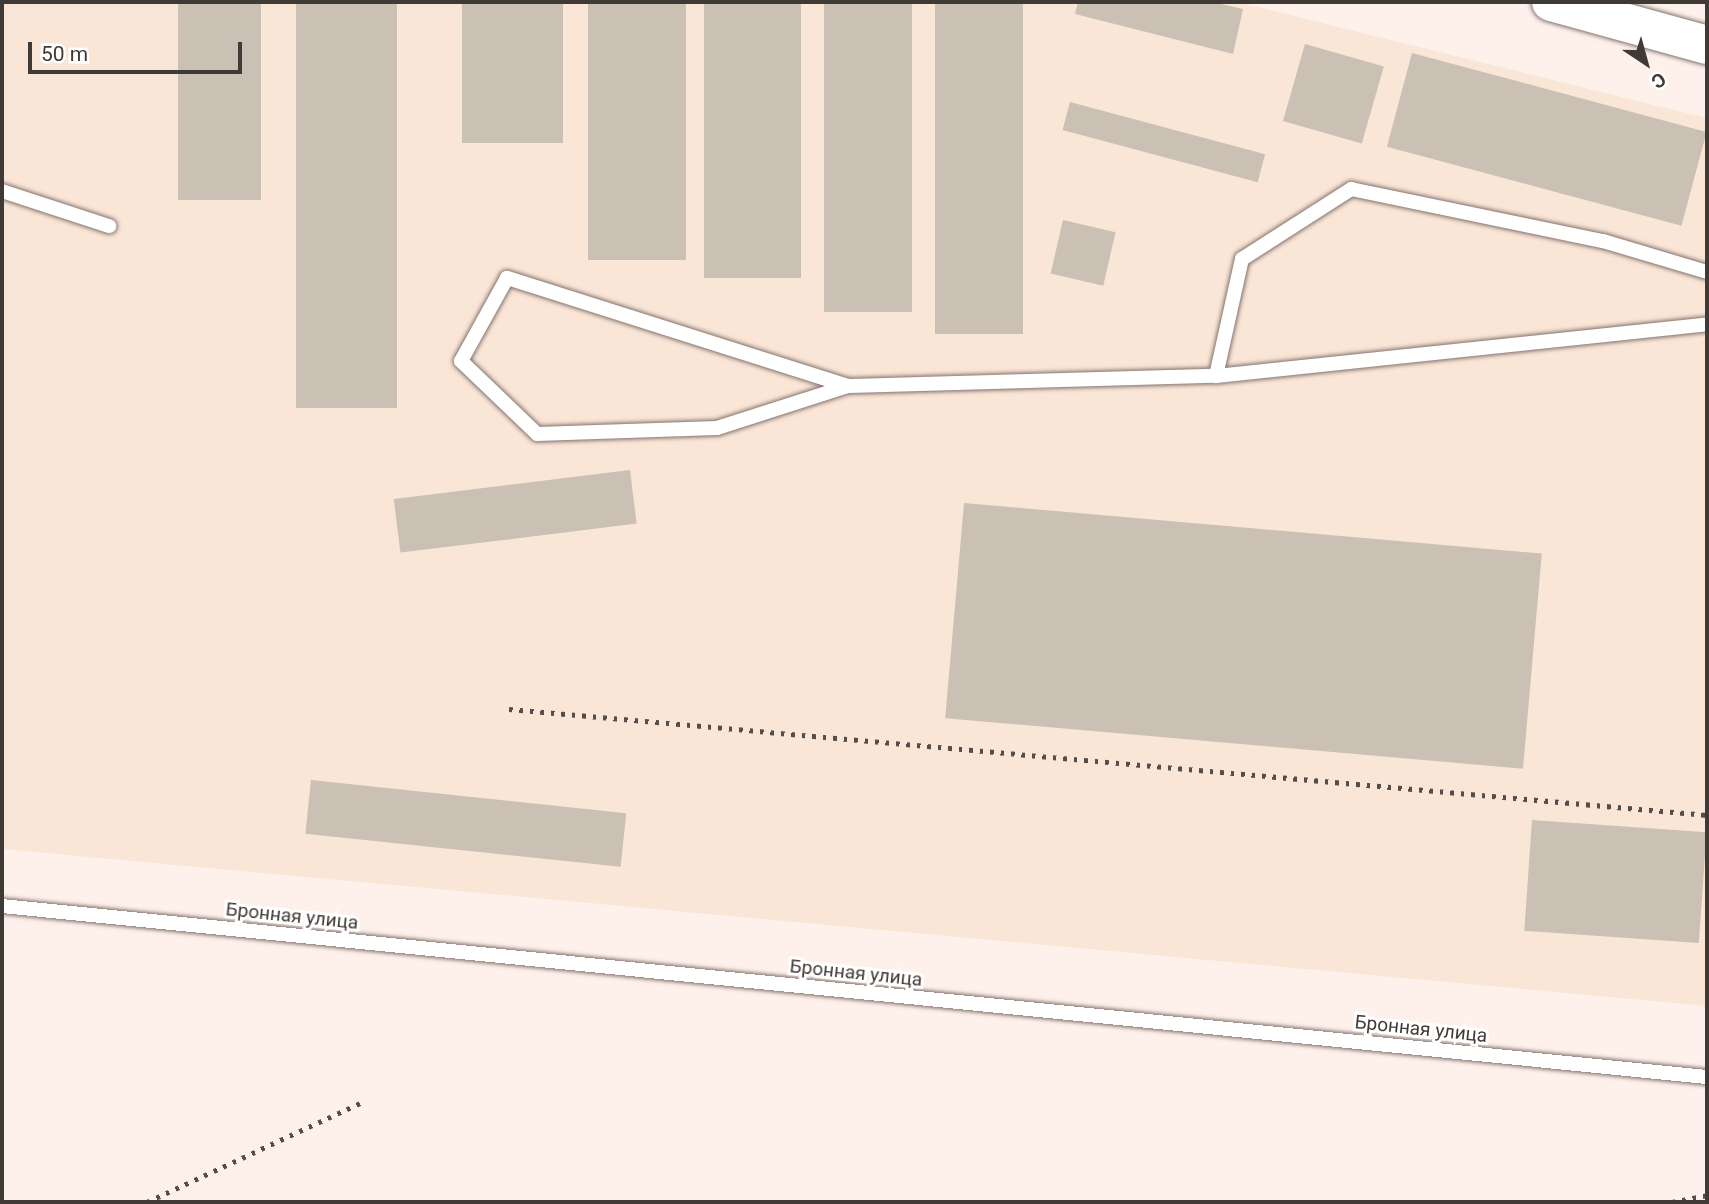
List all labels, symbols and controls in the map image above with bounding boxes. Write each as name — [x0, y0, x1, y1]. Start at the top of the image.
scale bar — [32, 28, 245, 72]
north arrow — [1611, 28, 1681, 98]
text: 50 m — [41, 42, 88, 66]
text: С — [1647, 67, 1670, 93]
street label: Бронная улица — [225, 898, 359, 934]
street label: Бронная улица — [789, 955, 923, 991]
street label: Бронная улица — [1354, 1011, 1488, 1047]

